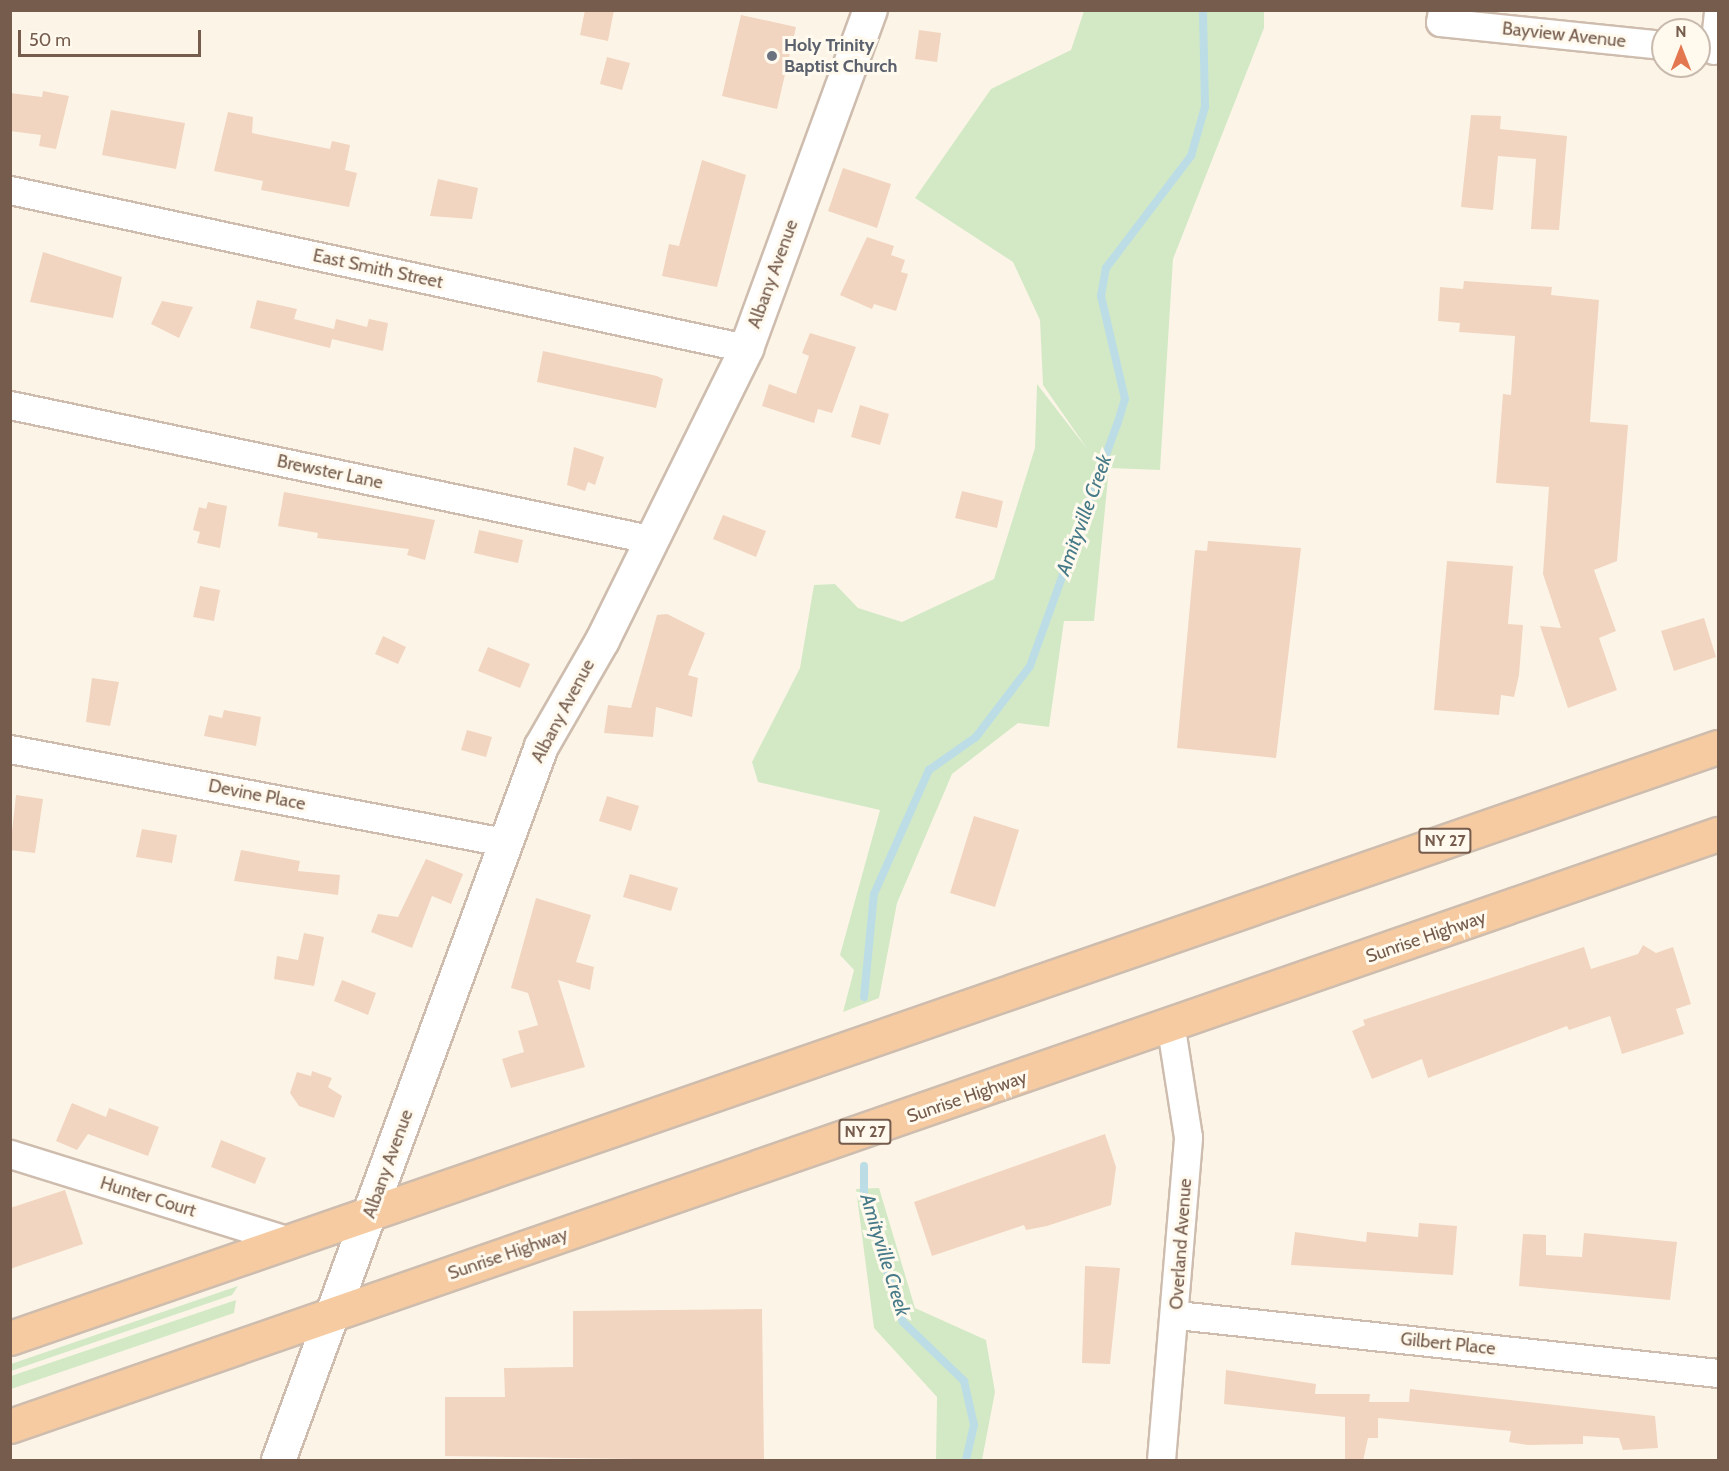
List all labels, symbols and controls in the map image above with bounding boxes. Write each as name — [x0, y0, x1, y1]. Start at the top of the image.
scale bar — [21, 18, 204, 56]
street label: Bayview Avenue — [1501, 18, 1627, 52]
north arrow — [1651, 18, 1711, 78]
text: N — [1675, 22, 1687, 41]
text: 50 m — [29, 29, 71, 51]
place label: Holy Trinity Baptist Church — [784, 35, 897, 78]
marker: Holy Trinity Baptist Church — [765, 49, 779, 63]
street label: Albany Avenue — [743, 217, 803, 331]
street label: East Smith Street — [311, 245, 445, 293]
street label: Brewster Lane — [275, 450, 385, 494]
water label: Amityville Creek — [1051, 451, 1117, 579]
street label: Albany Avenue — [527, 656, 599, 766]
street label: Devine Place — [207, 775, 307, 815]
road number: NY 27 — [1418, 828, 1472, 854]
street label: Sunrise Highway — [1363, 906, 1489, 968]
street label: Sunrise Highway — [904, 1066, 1030, 1128]
street label: Albany Avenue — [358, 1107, 418, 1221]
road number: NY 27 — [838, 1119, 892, 1145]
street label: Hunter Court — [98, 1172, 198, 1222]
street label: Overland Avenue — [1166, 1178, 1196, 1310]
water label: Amityville Creek — [855, 1191, 915, 1319]
street label: Sunrise Highway — [445, 1223, 571, 1285]
street label: Gilbert Place — [1399, 1328, 1497, 1360]

